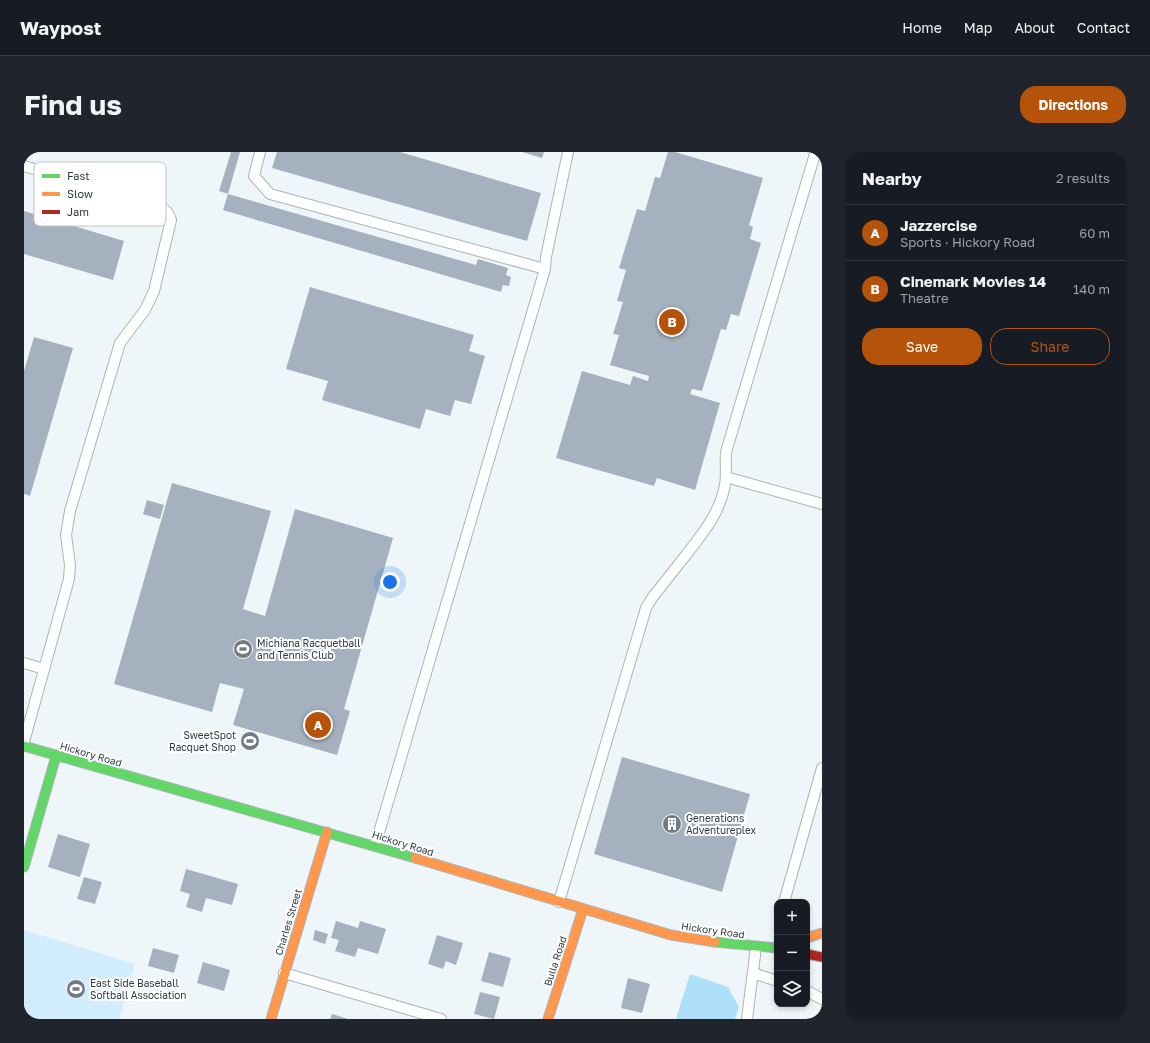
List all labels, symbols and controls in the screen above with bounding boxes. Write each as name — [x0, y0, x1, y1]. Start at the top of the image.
text: Waypost — [20, 16, 101, 39]
text: Home — [902, 19, 942, 36]
text: Map — [964, 19, 992, 36]
text: About — [1014, 19, 1055, 36]
text: Contact — [1077, 19, 1130, 36]
button: Directions — [1020, 86, 1126, 123]
text: Find us — [24, 88, 122, 121]
legend — [34, 162, 166, 226]
text: Nearby — [862, 168, 922, 189]
text: Fast — [67, 169, 90, 182]
text: 2 results — [1056, 170, 1110, 186]
text: Slow — [67, 187, 93, 200]
text: Jam — [67, 205, 89, 218]
text: Jazzercise — [900, 216, 977, 234]
text: A — [870, 225, 880, 241]
text: 60 m — [1079, 225, 1110, 241]
text: Sports · Hickory Road — [900, 234, 1035, 250]
text: Cinemark Movies 14 — [900, 272, 1046, 290]
text: B — [870, 281, 880, 297]
text: 140 m — [1073, 281, 1110, 297]
text: Theatre — [900, 290, 949, 306]
pin: B — [659, 307, 685, 337]
button: Save — [862, 328, 982, 365]
button: Share — [990, 328, 1110, 365]
your location — [380, 572, 400, 592]
place label: Michiana Racquetball and Tennis Club — [257, 637, 361, 661]
sports icon: Michiana Racquetball and Tennis Club — [232, 638, 254, 660]
pin: A — [305, 710, 331, 740]
place label: SweetSpot Racquet Shop — [169, 729, 236, 753]
sports icon: SweetSpot Racquet Shop — [239, 730, 261, 752]
street label: Hickory Road — [59, 739, 123, 769]
place label: Generations Adventureplex — [686, 812, 756, 836]
building icon: Generations Adventureplex — [661, 813, 683, 835]
street label: Hickory Road — [371, 828, 435, 858]
street label: Charles Street — [272, 887, 304, 957]
map controls — [774, 899, 810, 1007]
button: + — [774, 899, 810, 935]
street label: Hickory Road — [680, 920, 746, 940]
street label: Bulla Road — [541, 935, 569, 987]
button: − — [774, 935, 810, 971]
button: layers — [774, 971, 810, 1007]
place label: East Side Baseball Softball Association — [90, 977, 187, 1001]
sports icon: East Side Baseball Softball Association — [65, 978, 87, 1000]

